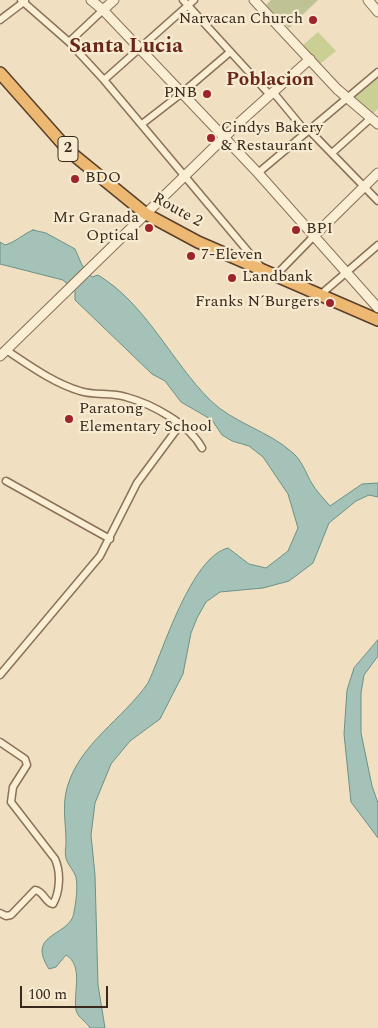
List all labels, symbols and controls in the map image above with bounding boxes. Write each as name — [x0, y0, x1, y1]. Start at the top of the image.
place label: Narvacan Church — [179, 10, 303, 30]
marker: Narvacan Church — [307, 14, 319, 26]
district label: Santa Lucia — [69, 35, 183, 61]
district label: Poblacion — [226, 70, 314, 92]
place label: PNB — [164, 84, 197, 104]
marker: PNB — [201, 88, 213, 100]
place label: Cindys Bakery & Restaurant — [221, 119, 323, 157]
marker: Cindys Bakery & Restaurant — [205, 132, 217, 144]
road number: 2 — [58, 136, 78, 162]
place label: BDO — [85, 169, 121, 189]
marker: BDO — [69, 173, 81, 185]
street label: Route 2 — [149, 190, 205, 232]
place label: Mr Granada Optical — [53, 209, 139, 247]
place label: BPI — [306, 220, 333, 240]
marker: Mr Granada Optical — [143, 222, 155, 234]
marker: BPI — [290, 224, 302, 236]
place label: 7-Eleven — [201, 246, 263, 266]
marker: 7-Eleven — [185, 250, 197, 262]
place label: Landbank — [242, 268, 313, 288]
marker: Landbank — [226, 272, 238, 284]
place label: Franks N´Burgers — [195, 293, 320, 313]
marker: Franks N´Burgers — [324, 297, 336, 309]
place label: Paratong Elementary School — [79, 400, 212, 438]
marker: Paratong Elementary School — [63, 413, 75, 425]
scale bar — [22, 976, 110, 1008]
text: 100 m — [28, 983, 67, 1006]

